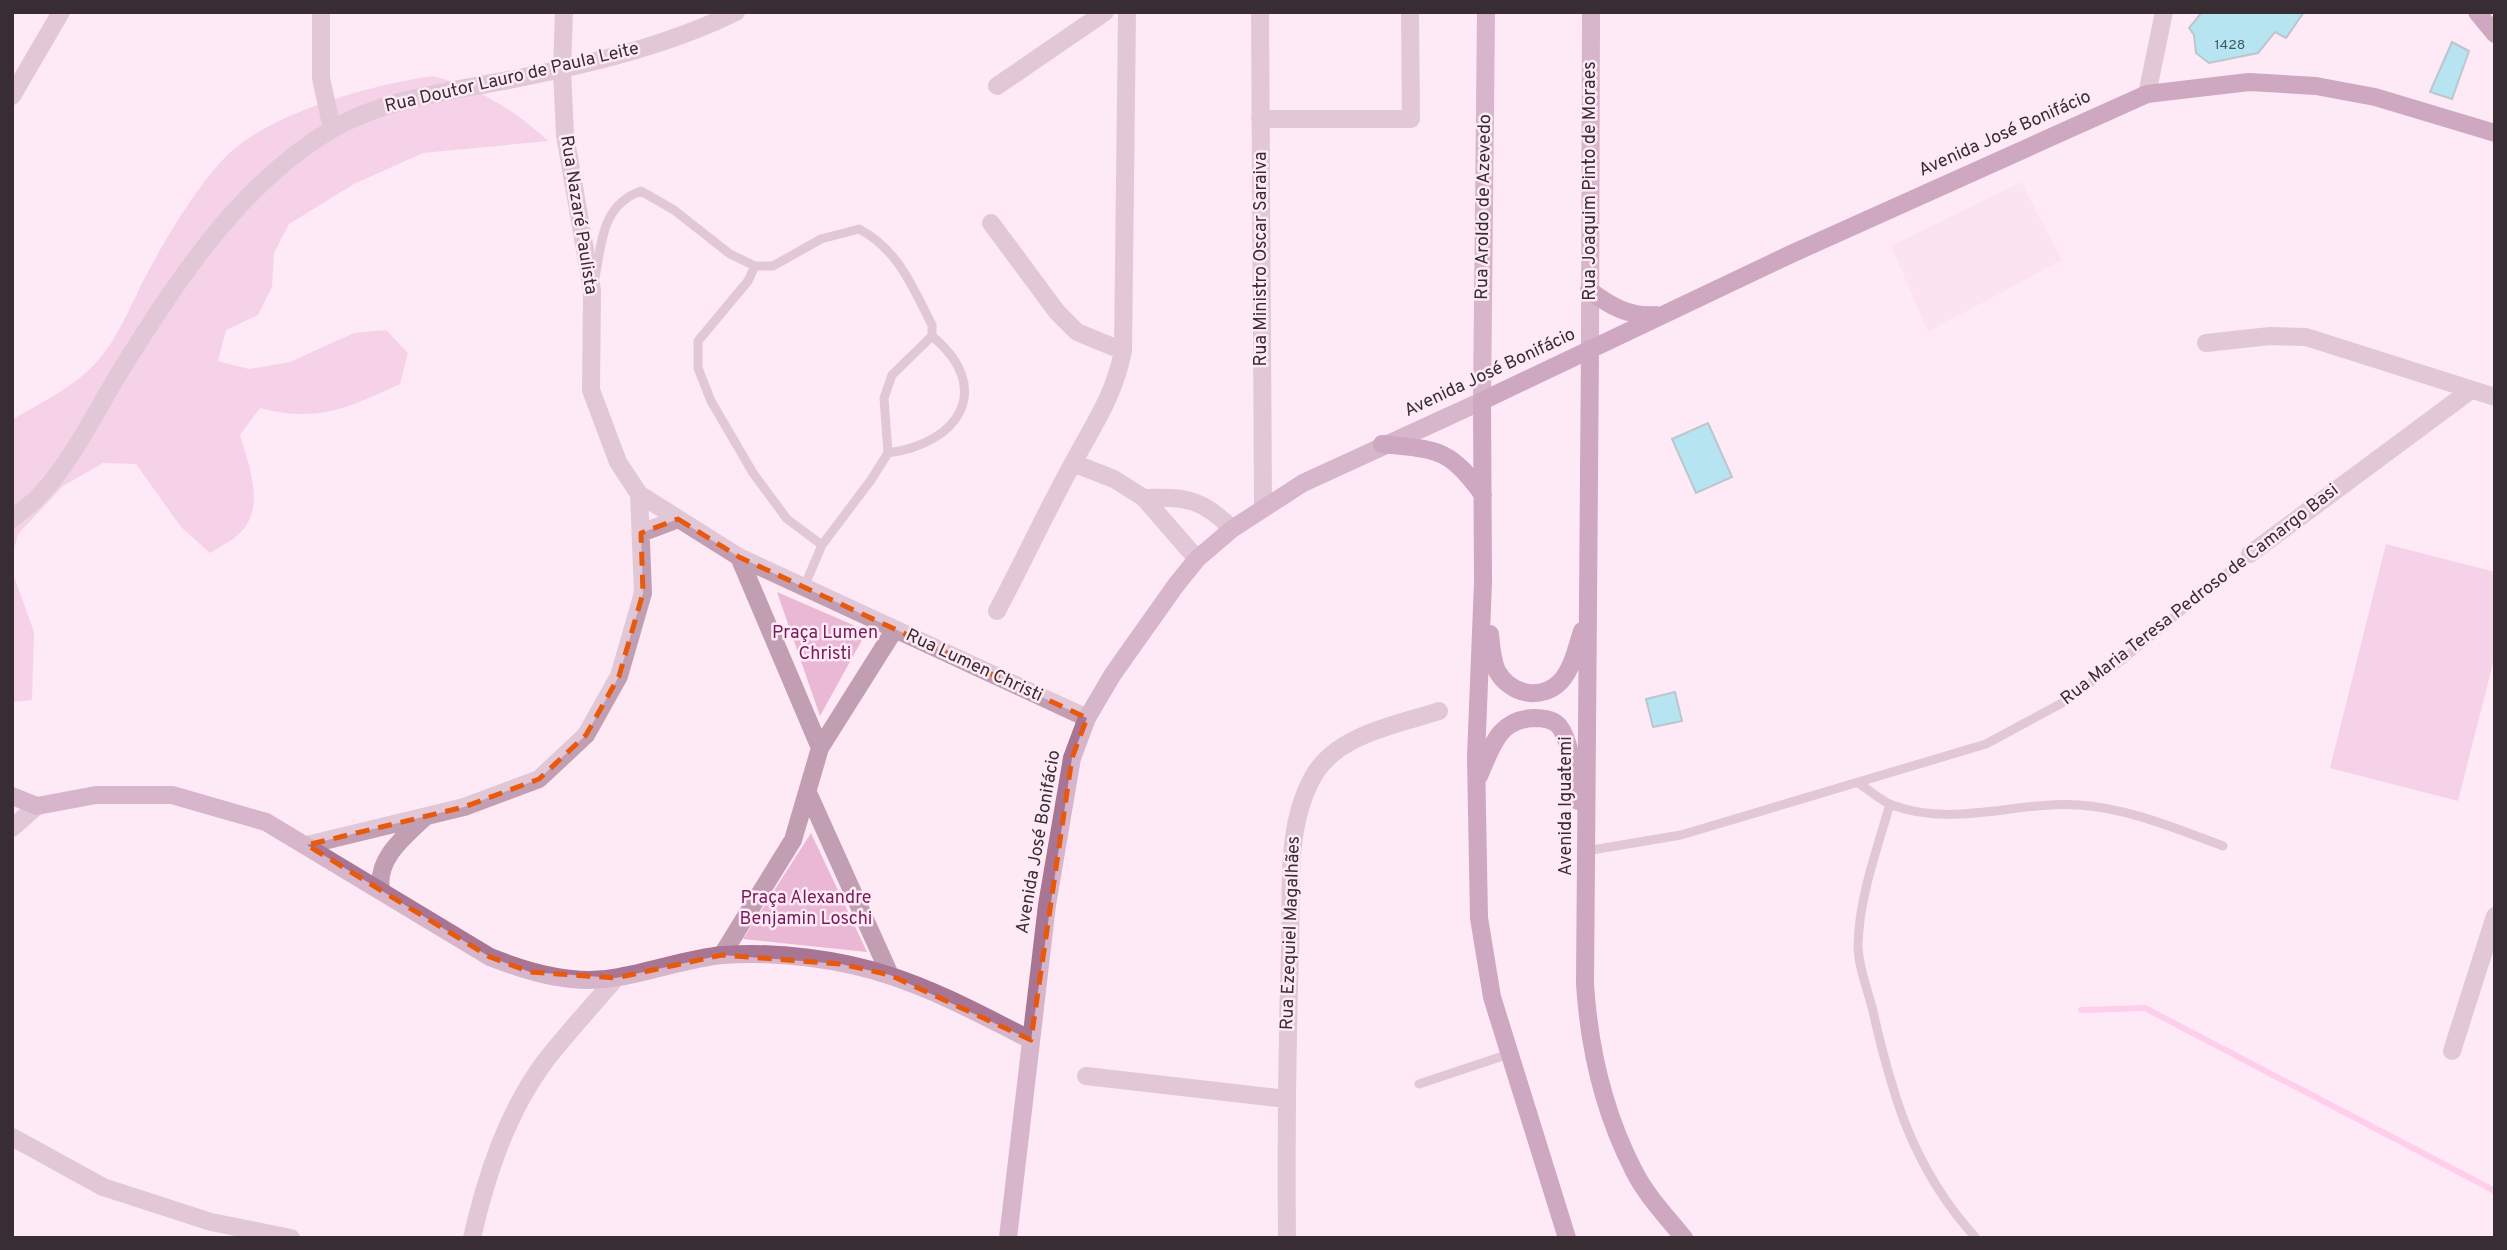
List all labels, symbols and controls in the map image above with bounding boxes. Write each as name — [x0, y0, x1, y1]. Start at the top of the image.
house number: 1428 — [2215, 37, 2245, 54]
street label: Rua Doutor Lauro de Paula Leite — [383, 38, 641, 118]
street label: Rua Joaquim Pinto de Moraes — [1579, 61, 1602, 301]
street label: Avenida José Bonifácio — [1915, 86, 2095, 182]
street label: Rua Aroldo de Azevedo — [1471, 114, 1497, 300]
street label: Rua Nazaré Paulista — [554, 134, 602, 296]
street label: Rua Ministro Oscar Saraiva — [1250, 152, 1273, 366]
street label: Avenida José Bonifácio — [1401, 323, 1579, 423]
street label: Rua Maria Teresa Pedroso de Camargo Basi — [2056, 479, 2344, 711]
park label: Praça Lumen Christi — [772, 622, 878, 666]
street label: Rua Lumen Christi — [902, 624, 1046, 708]
street label: Avenida Iguatemi — [1555, 736, 1578, 876]
street label: Avenida José Bonifácio — [1011, 748, 1067, 936]
street label: Rua Ezequiel Magalhães — [1276, 835, 1306, 1031]
park label: Praça Alexandre Benjamin Loschi — [740, 887, 872, 931]

